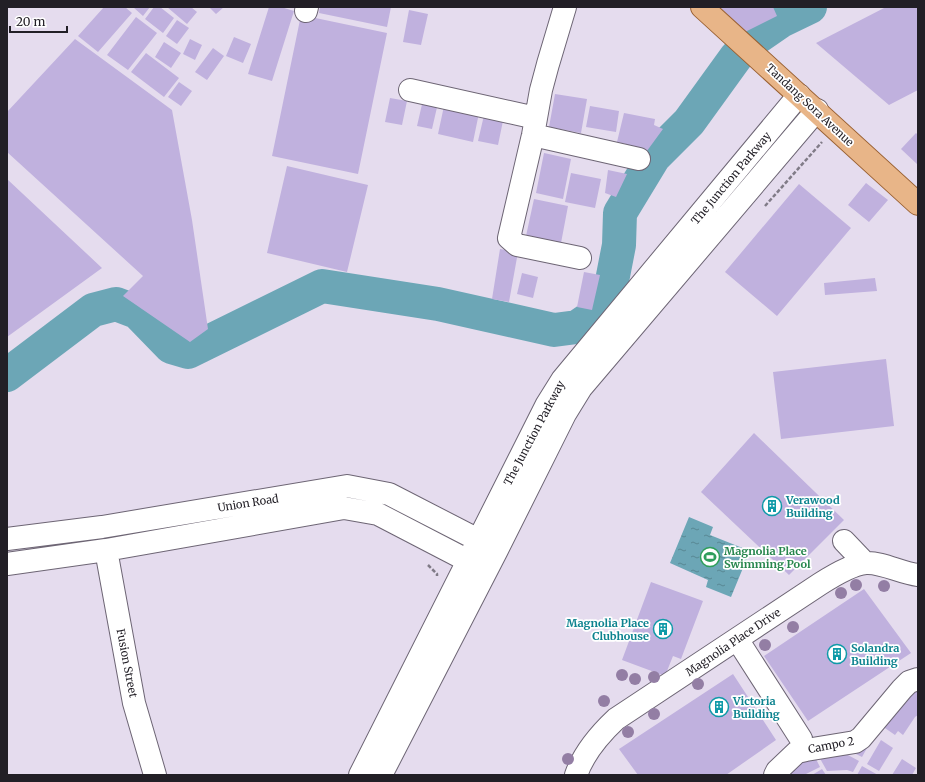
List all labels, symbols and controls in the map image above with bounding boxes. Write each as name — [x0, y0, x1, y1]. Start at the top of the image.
scale bar — [10, 8, 67, 34]
text: 20 m — [16, 14, 45, 29]
street label: Tandang Sora Avenue — [763, 61, 857, 149]
street label: The Junction Parkway — [688, 128, 774, 227]
street label: The Junction Parkway — [500, 378, 568, 488]
street label: Union Road — [216, 491, 280, 515]
place label: Verawood Building — [785, 493, 840, 520]
building icon: Verawood Building — [761, 495, 783, 517]
place label: Magnolia Place Swimming Pool — [724, 544, 811, 571]
sports icon: Magnolia Place Swimming Pool — [699, 546, 721, 568]
street label: Magnolia Place Drive — [683, 605, 783, 679]
place label: Magnolia Place Clubhouse — [566, 616, 649, 643]
building icon: Magnolia Place Clubhouse — [652, 618, 674, 640]
street label: Fusion Street — [113, 627, 141, 699]
place label: Solandra Building — [851, 641, 899, 668]
building icon: Solandra Building — [826, 643, 848, 665]
place label: Victoria Building — [732, 694, 780, 721]
building icon: Victoria Building — [708, 696, 730, 718]
street label: Campo 2 — [807, 734, 855, 756]

